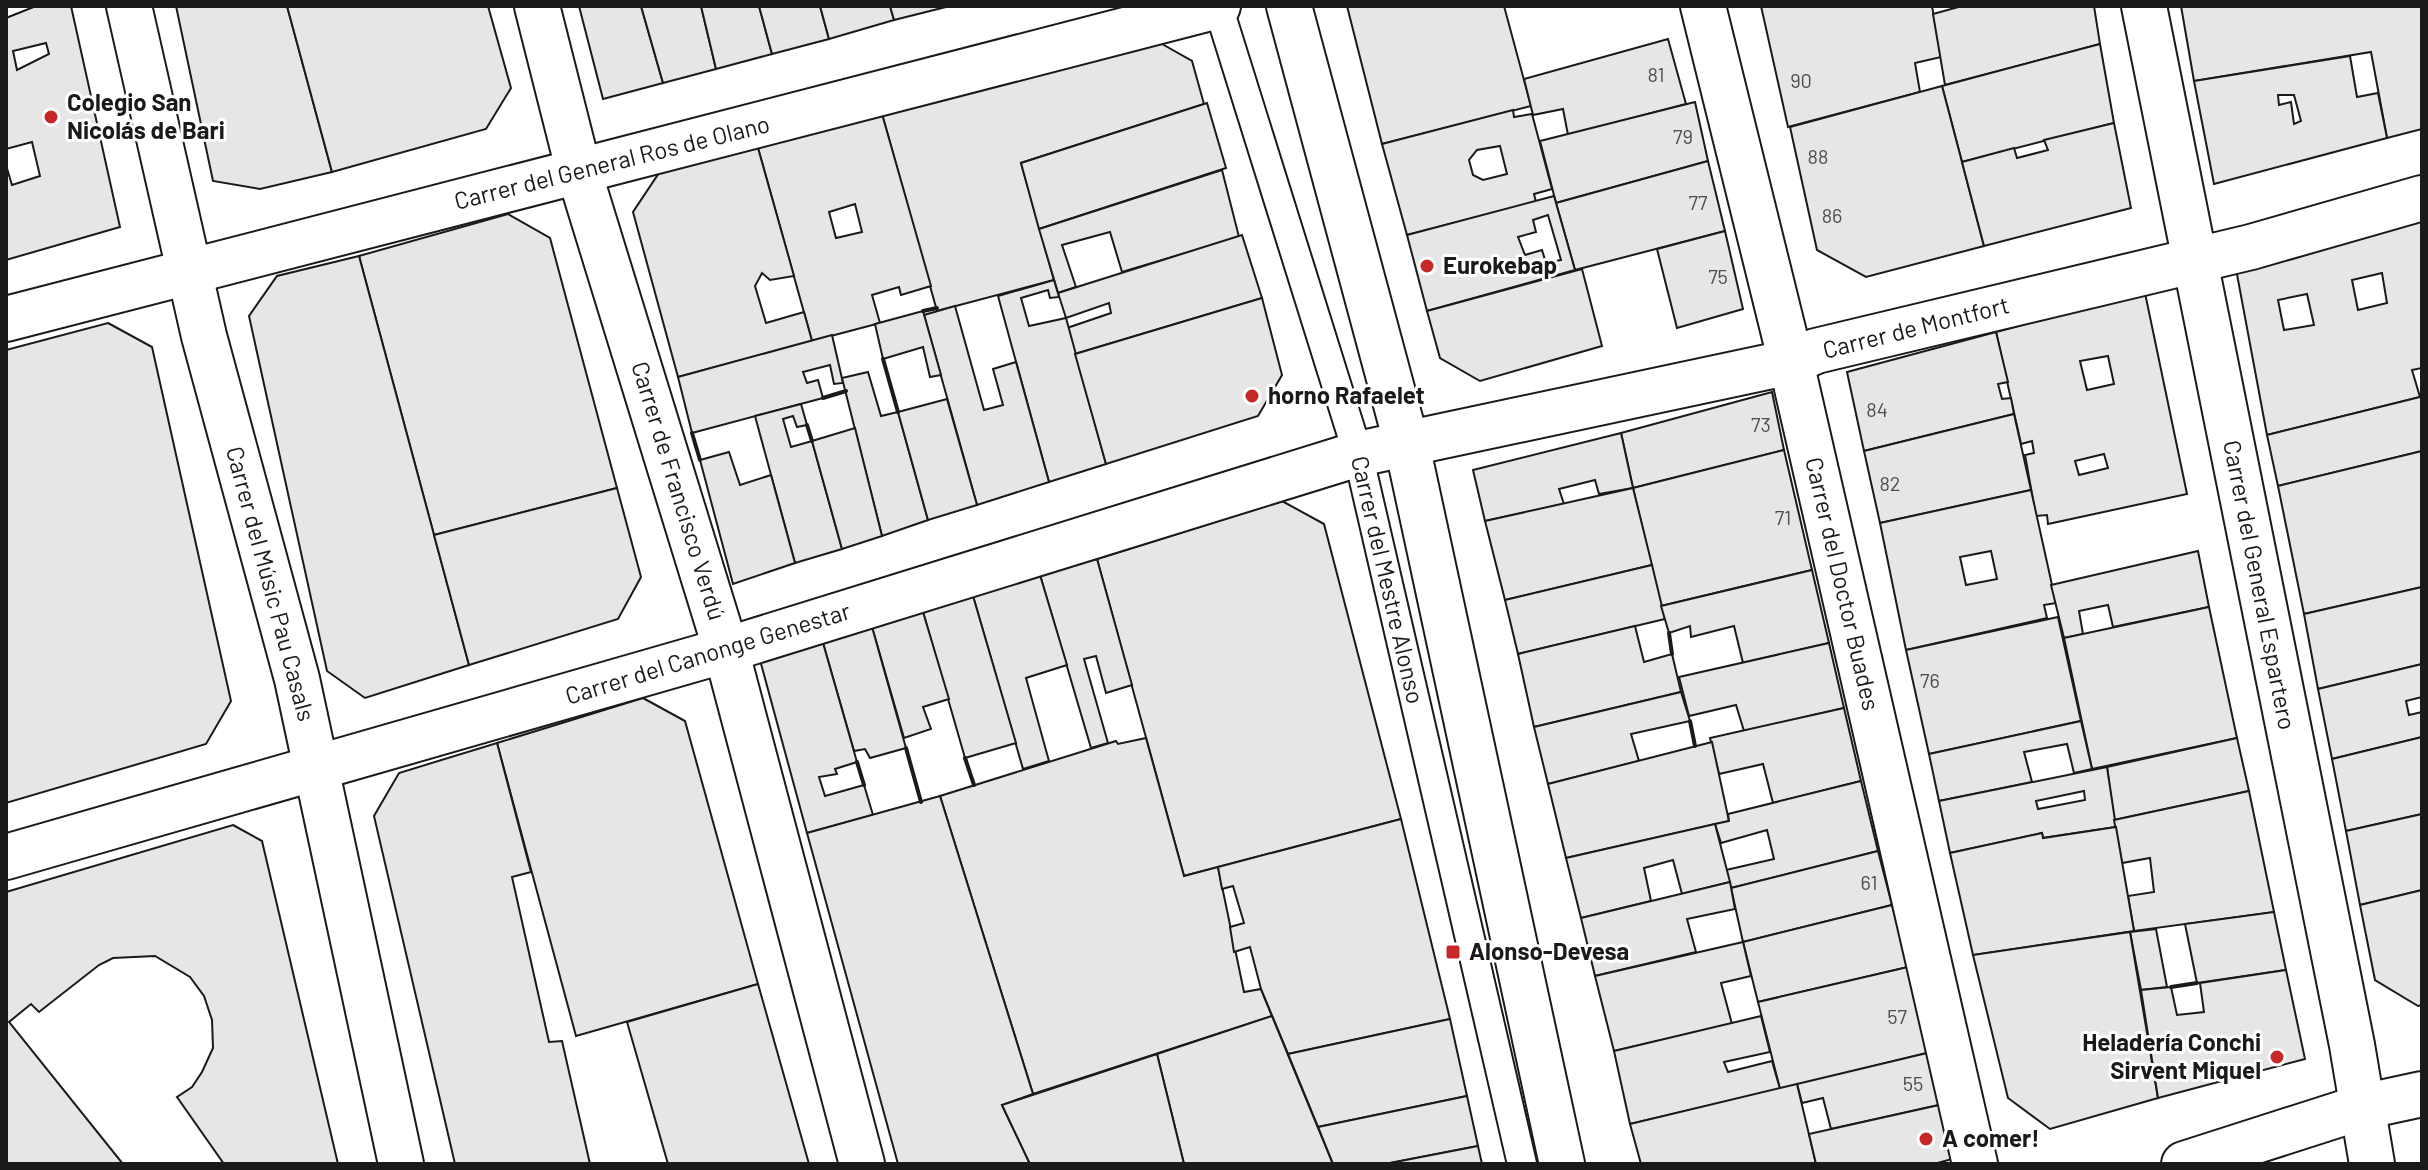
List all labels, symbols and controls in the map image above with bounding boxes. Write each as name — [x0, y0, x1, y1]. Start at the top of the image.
house number: 81 — [1648, 62, 1664, 86]
house number: 90 — [1790, 68, 1812, 92]
place label: Colegio San Nicolás de Bari — [67, 87, 225, 144]
marker: Colegio San Nicolás de Bari — [42, 108, 60, 126]
street label: Carrer del General Ros de Olano — [451, 108, 772, 215]
house number: 79 — [1673, 124, 1693, 148]
house number: 88 — [1808, 144, 1828, 168]
house number: 77 — [1689, 190, 1708, 214]
house number: 86 — [1822, 203, 1842, 227]
place label: Eurokebap — [1443, 250, 1557, 279]
marker: Eurokebap — [1418, 257, 1436, 275]
house number: 75 — [1708, 264, 1728, 288]
street label: Carrer de Montfort — [1819, 289, 2012, 364]
street label: Carrer de Francisco Verdú — [626, 358, 733, 623]
place label: horno Rafaelet — [1268, 380, 1425, 409]
marker: horno Rafaelet — [1243, 387, 1261, 405]
house number: 84 — [1866, 397, 1888, 421]
house number: 73 — [1751, 412, 1771, 436]
street label: Carrer del General Espartero — [2218, 437, 2303, 732]
street label: Carrer del Músic Pau Casals — [221, 443, 322, 724]
street label: Carrer del Mestre Alonso — [1346, 453, 1431, 706]
street label: Carrer del Doctor Buades — [1800, 454, 1887, 713]
house number: 82 — [1879, 471, 1901, 495]
house number: 71 — [1775, 505, 1791, 529]
street label: Carrer del Canonge Genestar — [562, 595, 854, 710]
house number: 76 — [1920, 668, 1940, 692]
house number: 61 — [1861, 870, 1877, 894]
place label: Alonso-Devesa — [1469, 936, 1629, 965]
marker: Alonso-Devesa — [1444, 943, 1462, 961]
house number: 57 — [1887, 1004, 1907, 1028]
place label: Heladería Conchi Sirvent Miquel — [2082, 1027, 2261, 1084]
marker: Heladería Conchi Sirvent Miquel — [2268, 1048, 2286, 1066]
house number: 55 — [1903, 1071, 1923, 1095]
place label: A comer! — [1942, 1123, 2040, 1152]
marker: A comer! — [1917, 1130, 1935, 1148]

